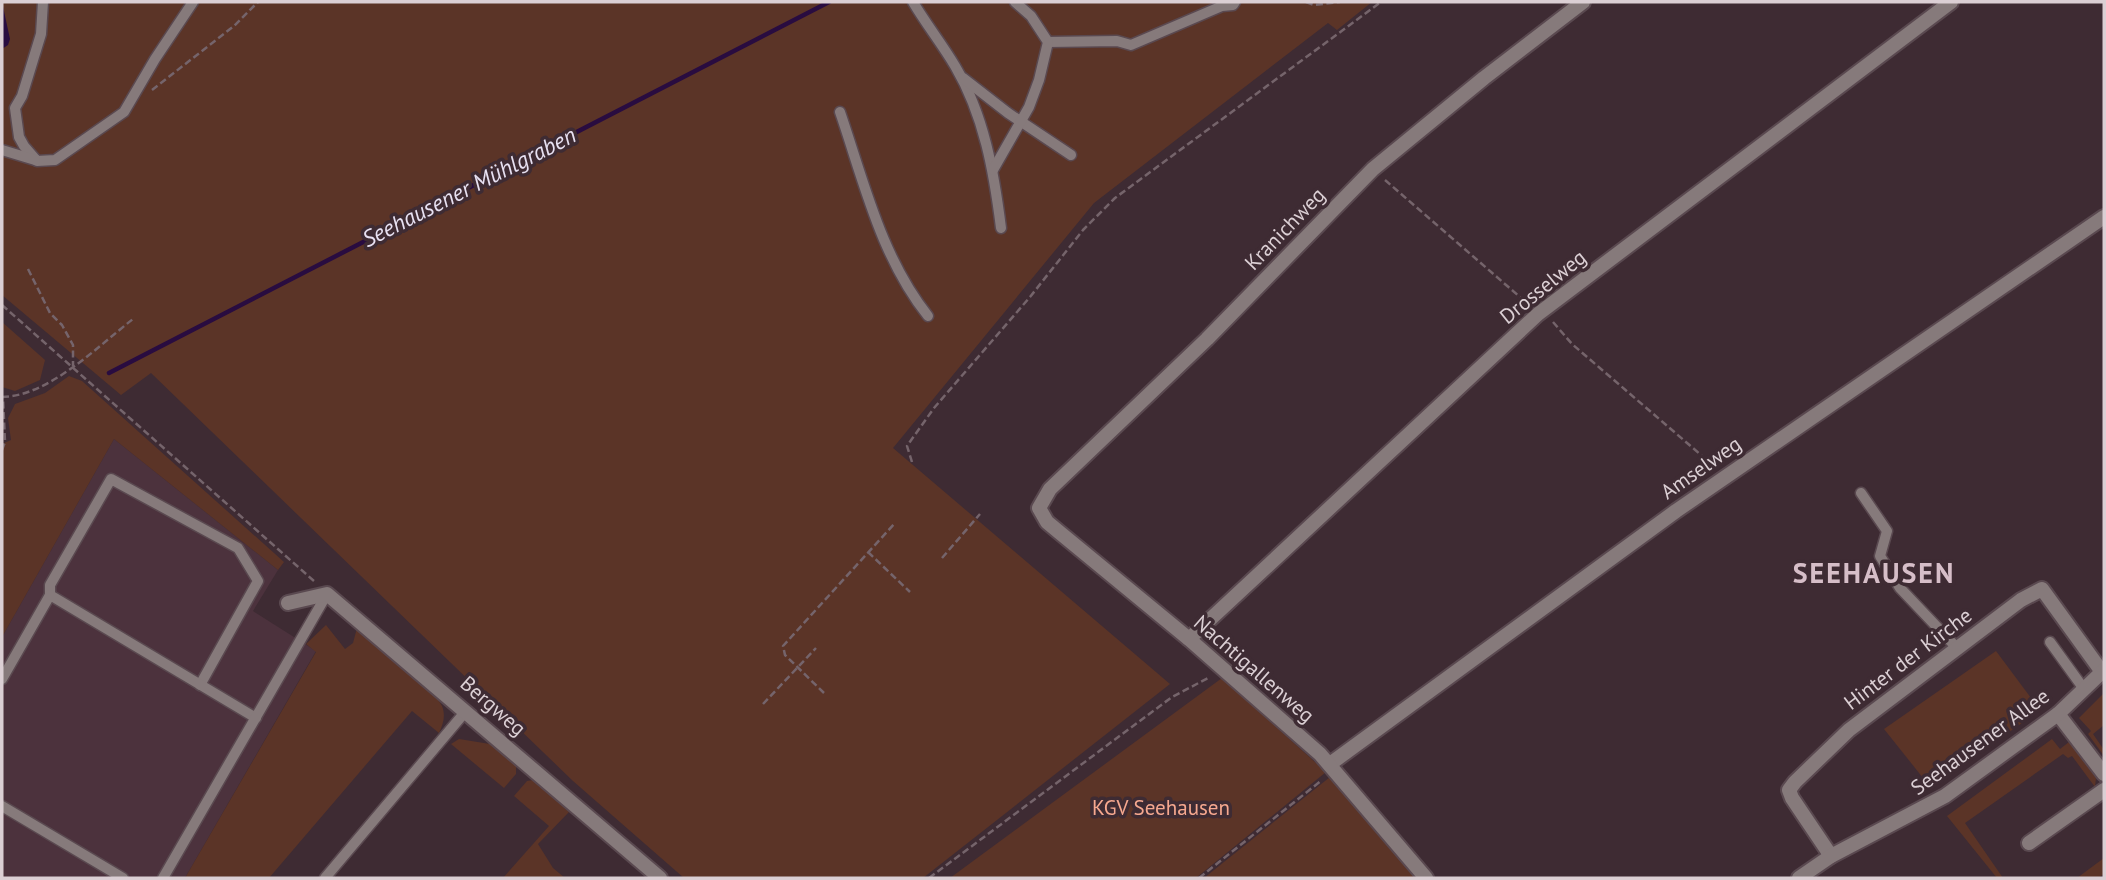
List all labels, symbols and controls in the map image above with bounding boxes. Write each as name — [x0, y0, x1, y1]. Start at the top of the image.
water label: Seehausener Mühlgraben — [357, 120, 581, 253]
street label: Kranichweg — [1239, 182, 1331, 276]
street label: Drosselweg — [1494, 244, 1591, 330]
street label: Amselweg — [1655, 430, 1746, 505]
district label: SEEHAUSEN — [1793, 554, 1955, 591]
street label: Hinter der Kirche — [1838, 602, 1977, 716]
street label: Nachtigallenweg — [1188, 609, 1320, 728]
street label: Bergweg — [455, 670, 532, 741]
street label: Seehausener Allee — [1905, 682, 2054, 801]
park label: KGV Seehausen — [1092, 794, 1230, 821]

